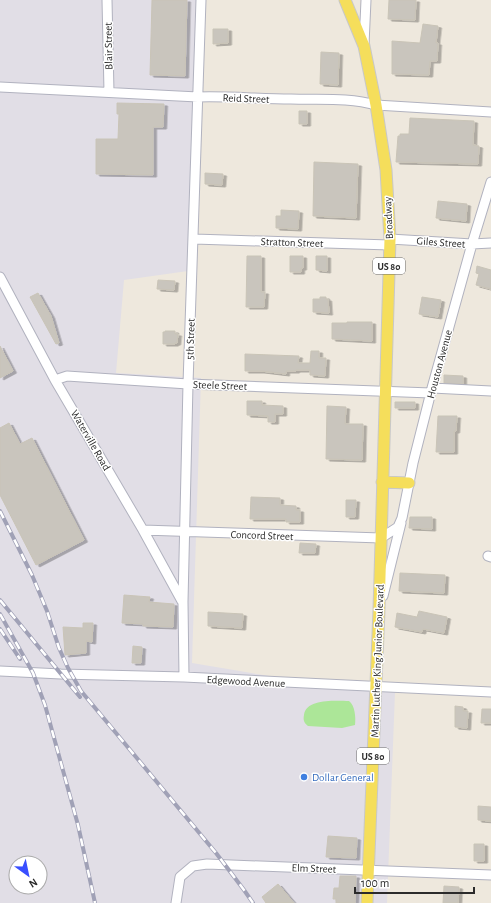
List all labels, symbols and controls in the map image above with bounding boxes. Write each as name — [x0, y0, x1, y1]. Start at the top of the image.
street label: Blair Street — [103, 22, 114, 70]
street label: Reid Street — [222, 92, 270, 105]
street label: Broadway — [382, 196, 395, 239]
street label: Giles Street — [416, 235, 466, 250]
street label: Stratton Street — [260, 236, 324, 249]
road number: US 80 — [373, 258, 405, 274]
street label: 5th Street — [184, 318, 197, 360]
street label: Houston Avenue — [425, 329, 454, 400]
street label: Steele Street — [193, 379, 248, 392]
street label: Waterville Road — [69, 408, 112, 473]
street label: Concord Street — [230, 529, 294, 542]
street label: Martin Luther King Junior Boulevard — [369, 584, 386, 738]
street label: Edgewood Avenue — [206, 674, 286, 689]
road number: US 80 — [357, 748, 389, 764]
marker: Dollar General — [299, 772, 309, 782]
place label: Dollar General — [312, 772, 374, 783]
north arrow — [8, 855, 48, 895]
street label: Elm Street — [292, 862, 337, 875]
scale bar — [355, 869, 474, 895]
text: N — [27, 876, 39, 890]
text: 100 m — [361, 877, 389, 889]

